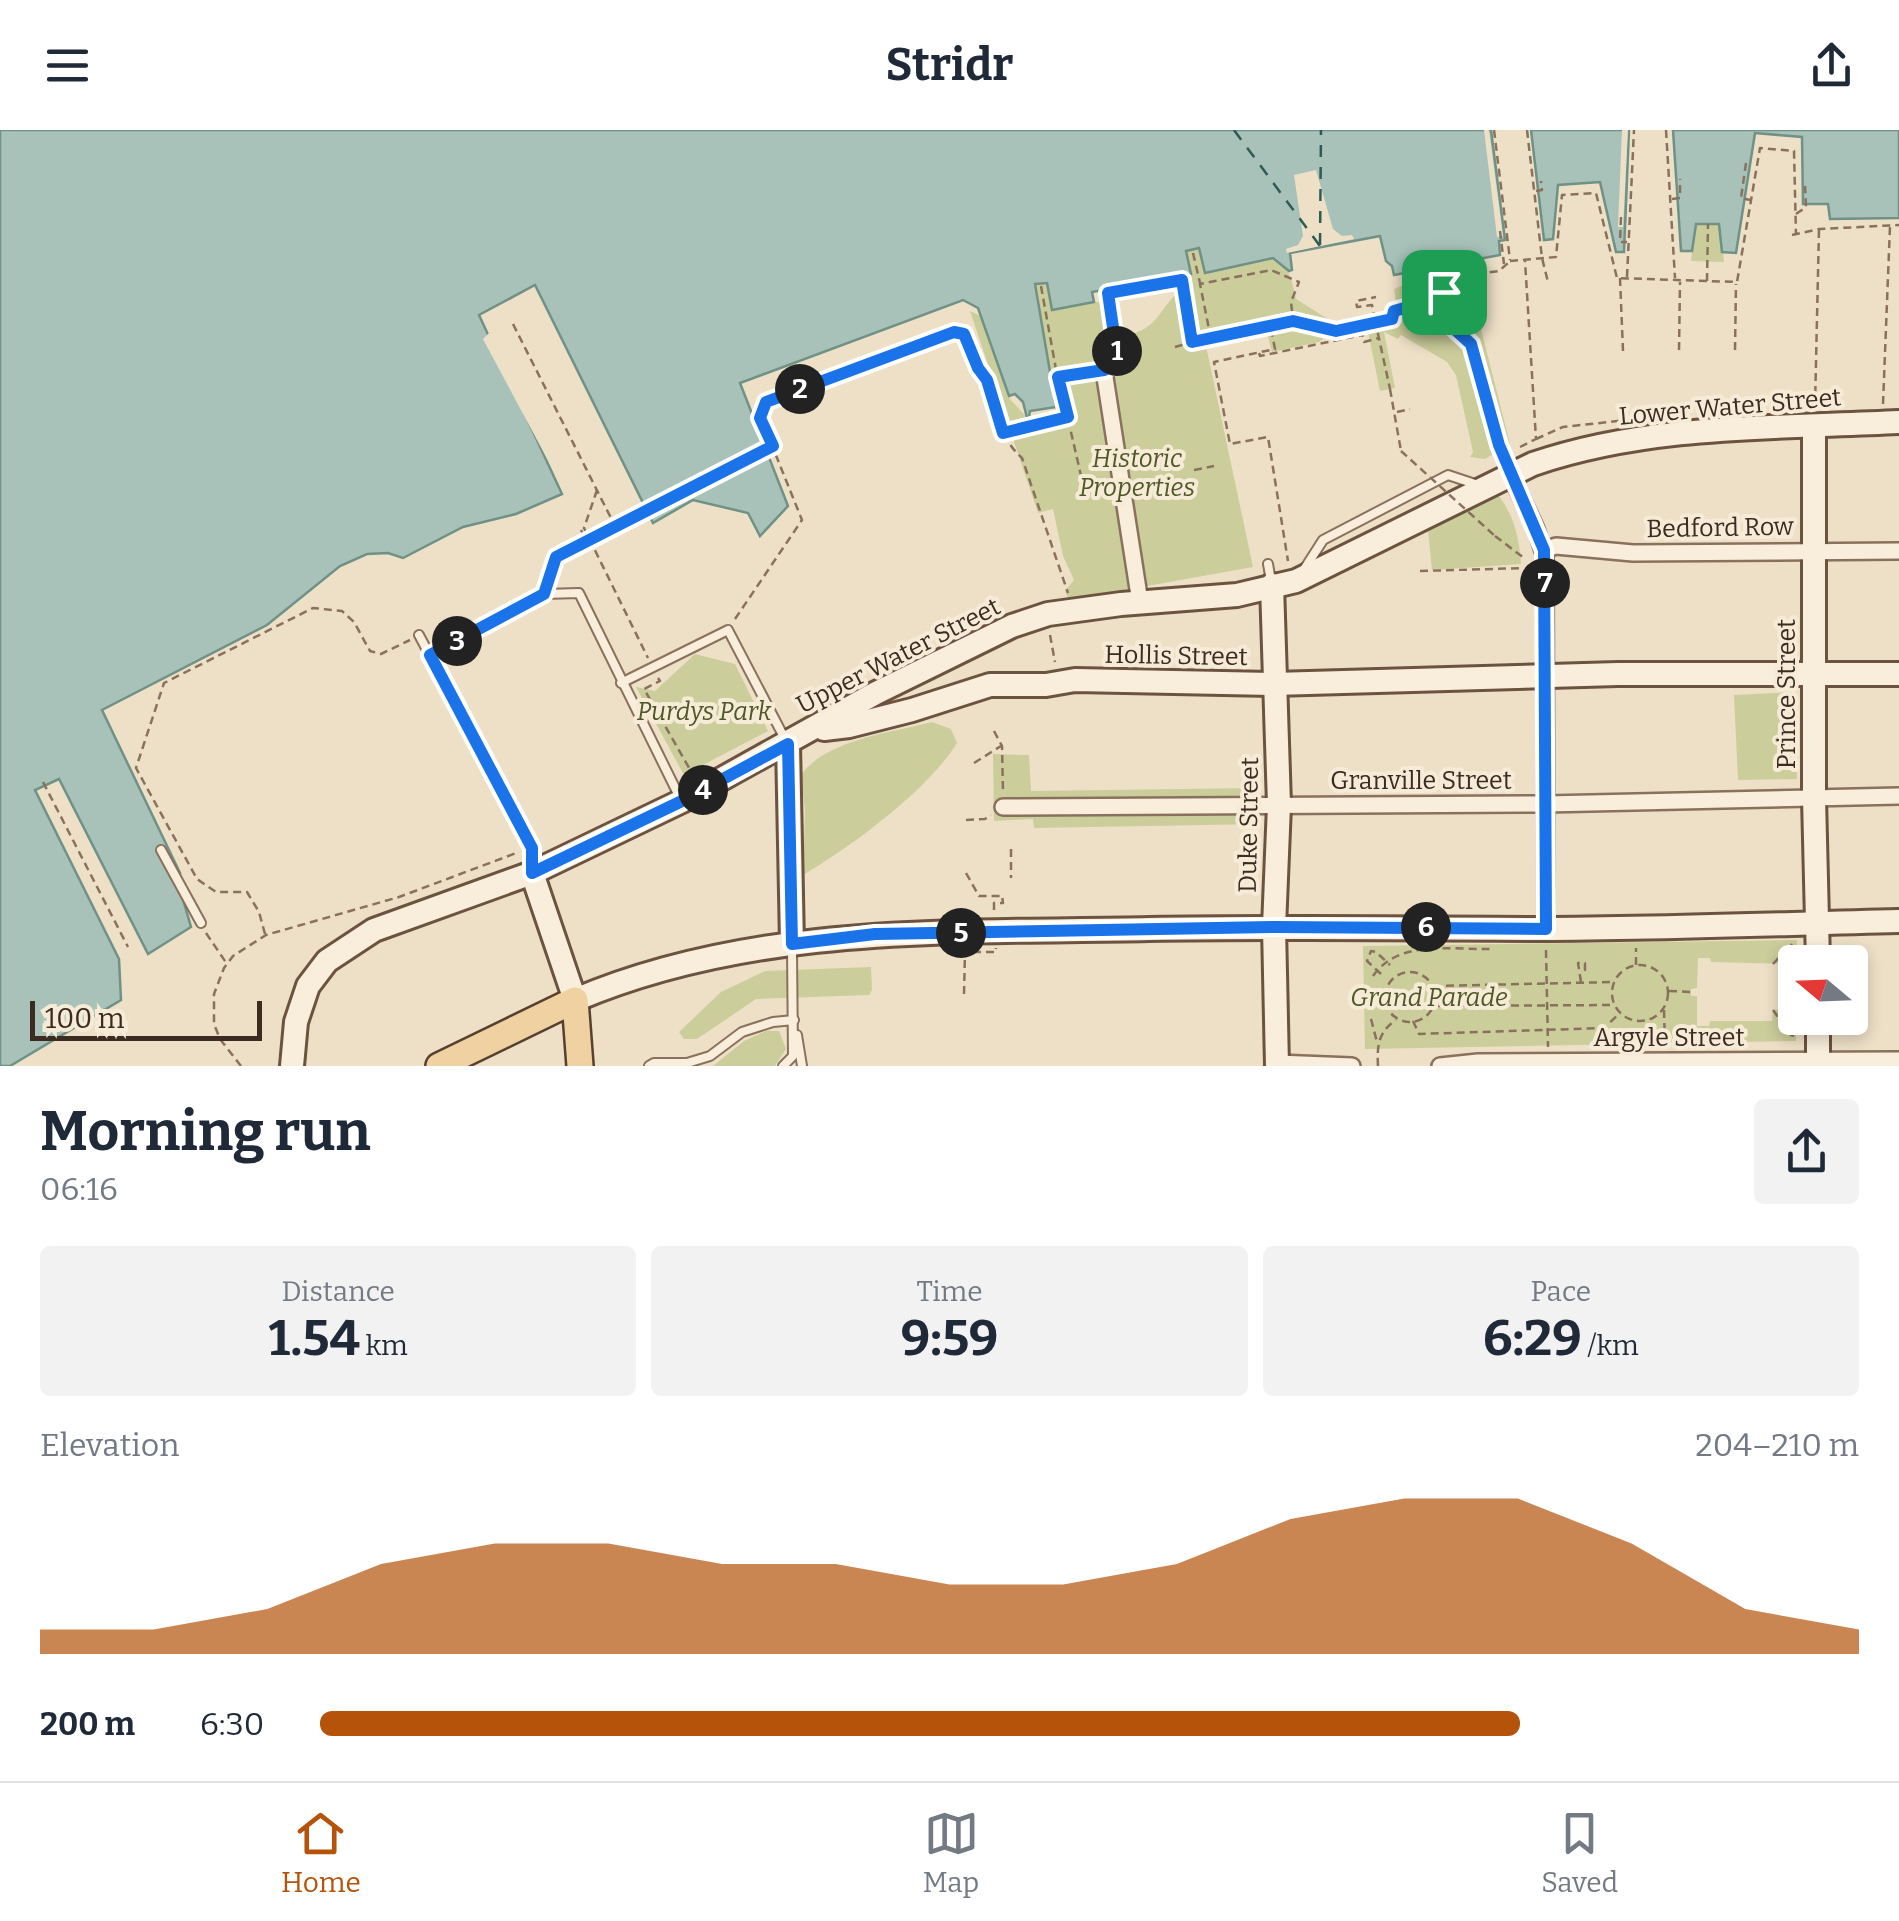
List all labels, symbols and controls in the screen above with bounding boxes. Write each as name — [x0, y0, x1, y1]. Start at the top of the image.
icon: menu — [40, 38, 95, 93]
text: Stridr — [885, 38, 1014, 92]
icon: share — [1804, 38, 1859, 93]
pin — [1402, 250, 1487, 335]
icon: arrive — [1417, 265, 1472, 320]
pin: 1 — [1092, 326, 1142, 376]
text: 1 — [1111, 334, 1123, 367]
pin: 2 — [775, 364, 825, 414]
text: 2 — [792, 372, 808, 405]
street label: Lower Water Street — [1618, 382, 1842, 432]
park label: Historic Properties — [1079, 444, 1195, 503]
street label: Bedford Row — [1646, 512, 1795, 544]
pin: 7 — [1520, 558, 1570, 608]
text: 7 — [1537, 566, 1553, 599]
street label: Upper Water Street — [792, 592, 1005, 720]
pin: 3 — [432, 616, 482, 666]
street label: Prince Street — [1772, 619, 1802, 769]
text: 3 — [449, 624, 465, 657]
street label: Hollis Street — [1104, 640, 1248, 672]
park label: Purdys Park — [637, 697, 772, 727]
street label: Duke Street — [1233, 757, 1265, 893]
pin: 4 — [678, 765, 728, 815]
street label: Granville Street — [1330, 766, 1512, 796]
text: 4 — [694, 773, 712, 806]
pin: 6 — [1401, 902, 1451, 952]
pin: 5 — [936, 908, 986, 958]
text: 6 — [1418, 910, 1434, 943]
text: 5 — [953, 916, 969, 949]
north arrow — [1778, 945, 1868, 1035]
map controls — [1778, 945, 1868, 1035]
park label: Grand Parade — [1350, 983, 1508, 1013]
scale bar — [30, 996, 262, 1040]
text: 100 m — [45, 1002, 125, 1035]
street label: Argyle Street — [1594, 1023, 1744, 1053]
text: Morning run — [40, 1099, 371, 1165]
button: share — [1754, 1099, 1859, 1204]
text: 06:16 — [40, 1170, 118, 1208]
text: Distance — [281, 1275, 395, 1308]
text: Time — [916, 1275, 983, 1308]
text: Pace — [1531, 1275, 1591, 1308]
text: 1.54 — [269, 1308, 360, 1368]
text: 9:59 — [901, 1308, 998, 1368]
text: 6:29 — [1483, 1308, 1582, 1368]
text: km — [360, 1329, 408, 1362]
text: /km — [1582, 1329, 1639, 1362]
text: Elevation — [40, 1426, 180, 1464]
text: 204–210 m — [1695, 1426, 1859, 1464]
text: 200 m — [40, 1705, 135, 1743]
text: 6:30 — [200, 1705, 264, 1743]
tab: Home — [281, 1806, 361, 1899]
tab: Map — [923, 1806, 979, 1899]
tab: Saved — [1541, 1806, 1618, 1899]

